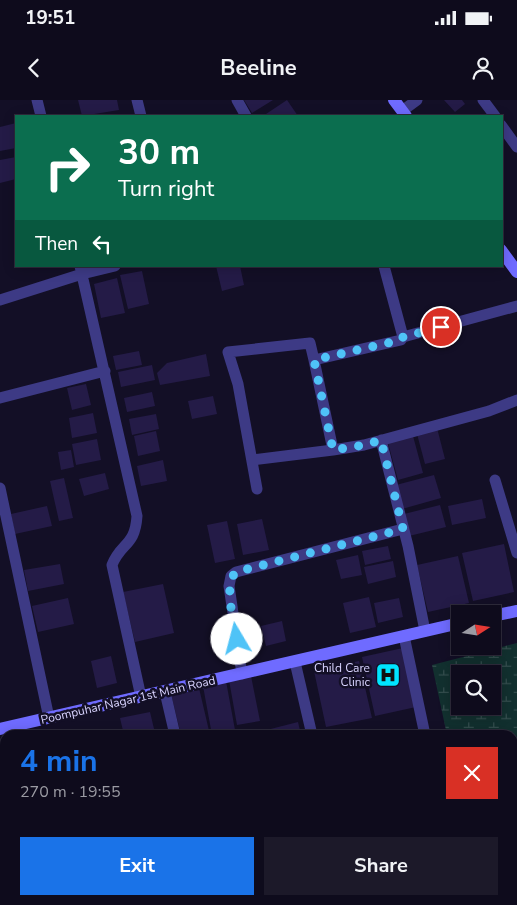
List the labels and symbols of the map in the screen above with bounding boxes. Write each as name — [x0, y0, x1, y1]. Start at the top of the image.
pin — [420, 306, 462, 348]
north arrow — [451, 605, 501, 655]
position arrow — [210, 612, 262, 664]
place label: Child Care Clinic — [314, 660, 370, 690]
hospital icon: Child Care Clinic — [375, 662, 401, 688]
street label: Poompuhar Nagar 1st Main Road — [39, 672, 217, 728]

